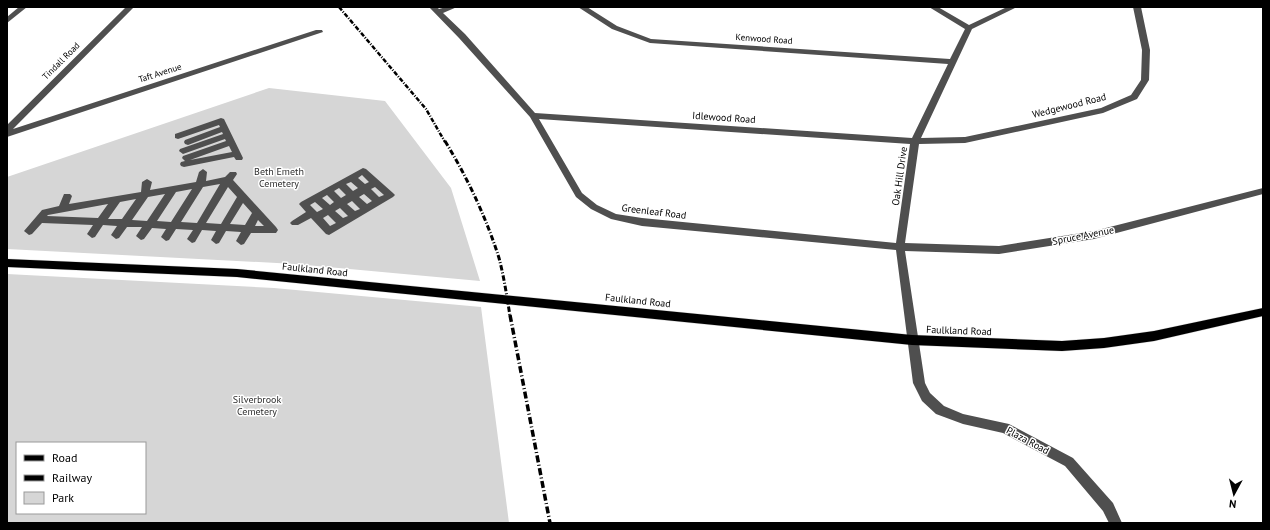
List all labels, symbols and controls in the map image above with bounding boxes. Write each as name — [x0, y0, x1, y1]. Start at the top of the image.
street label: Kenwood Road — [735, 31, 793, 46]
street label: Tindall Road — [40, 40, 82, 82]
street label: Taft Avenue — [137, 60, 183, 85]
street label: Wedgewood Road — [1031, 90, 1107, 121]
street label: Idlewood Road — [692, 109, 756, 126]
street label: Oak Hill Drive — [889, 146, 910, 206]
park label: Beth Emeth Cemetery — [254, 165, 304, 190]
street label: Greenleaf Road — [621, 201, 687, 222]
street label: Spruce Avenue — [1051, 223, 1115, 248]
street label: Faulkland Road — [282, 260, 348, 279]
street label: Faulkland Road — [605, 291, 671, 310]
street label: Faulkland Road — [926, 323, 992, 338]
park label: Silverbrook Cemetery — [233, 393, 281, 418]
street label: Plaza Road — [1004, 424, 1051, 457]
legend — [16, 442, 146, 514]
text: Road — [52, 450, 77, 465]
text: Railway — [52, 470, 92, 485]
north arrow — [1214, 474, 1254, 514]
text: Park — [52, 490, 74, 505]
text: N — [1228, 497, 1237, 511]

